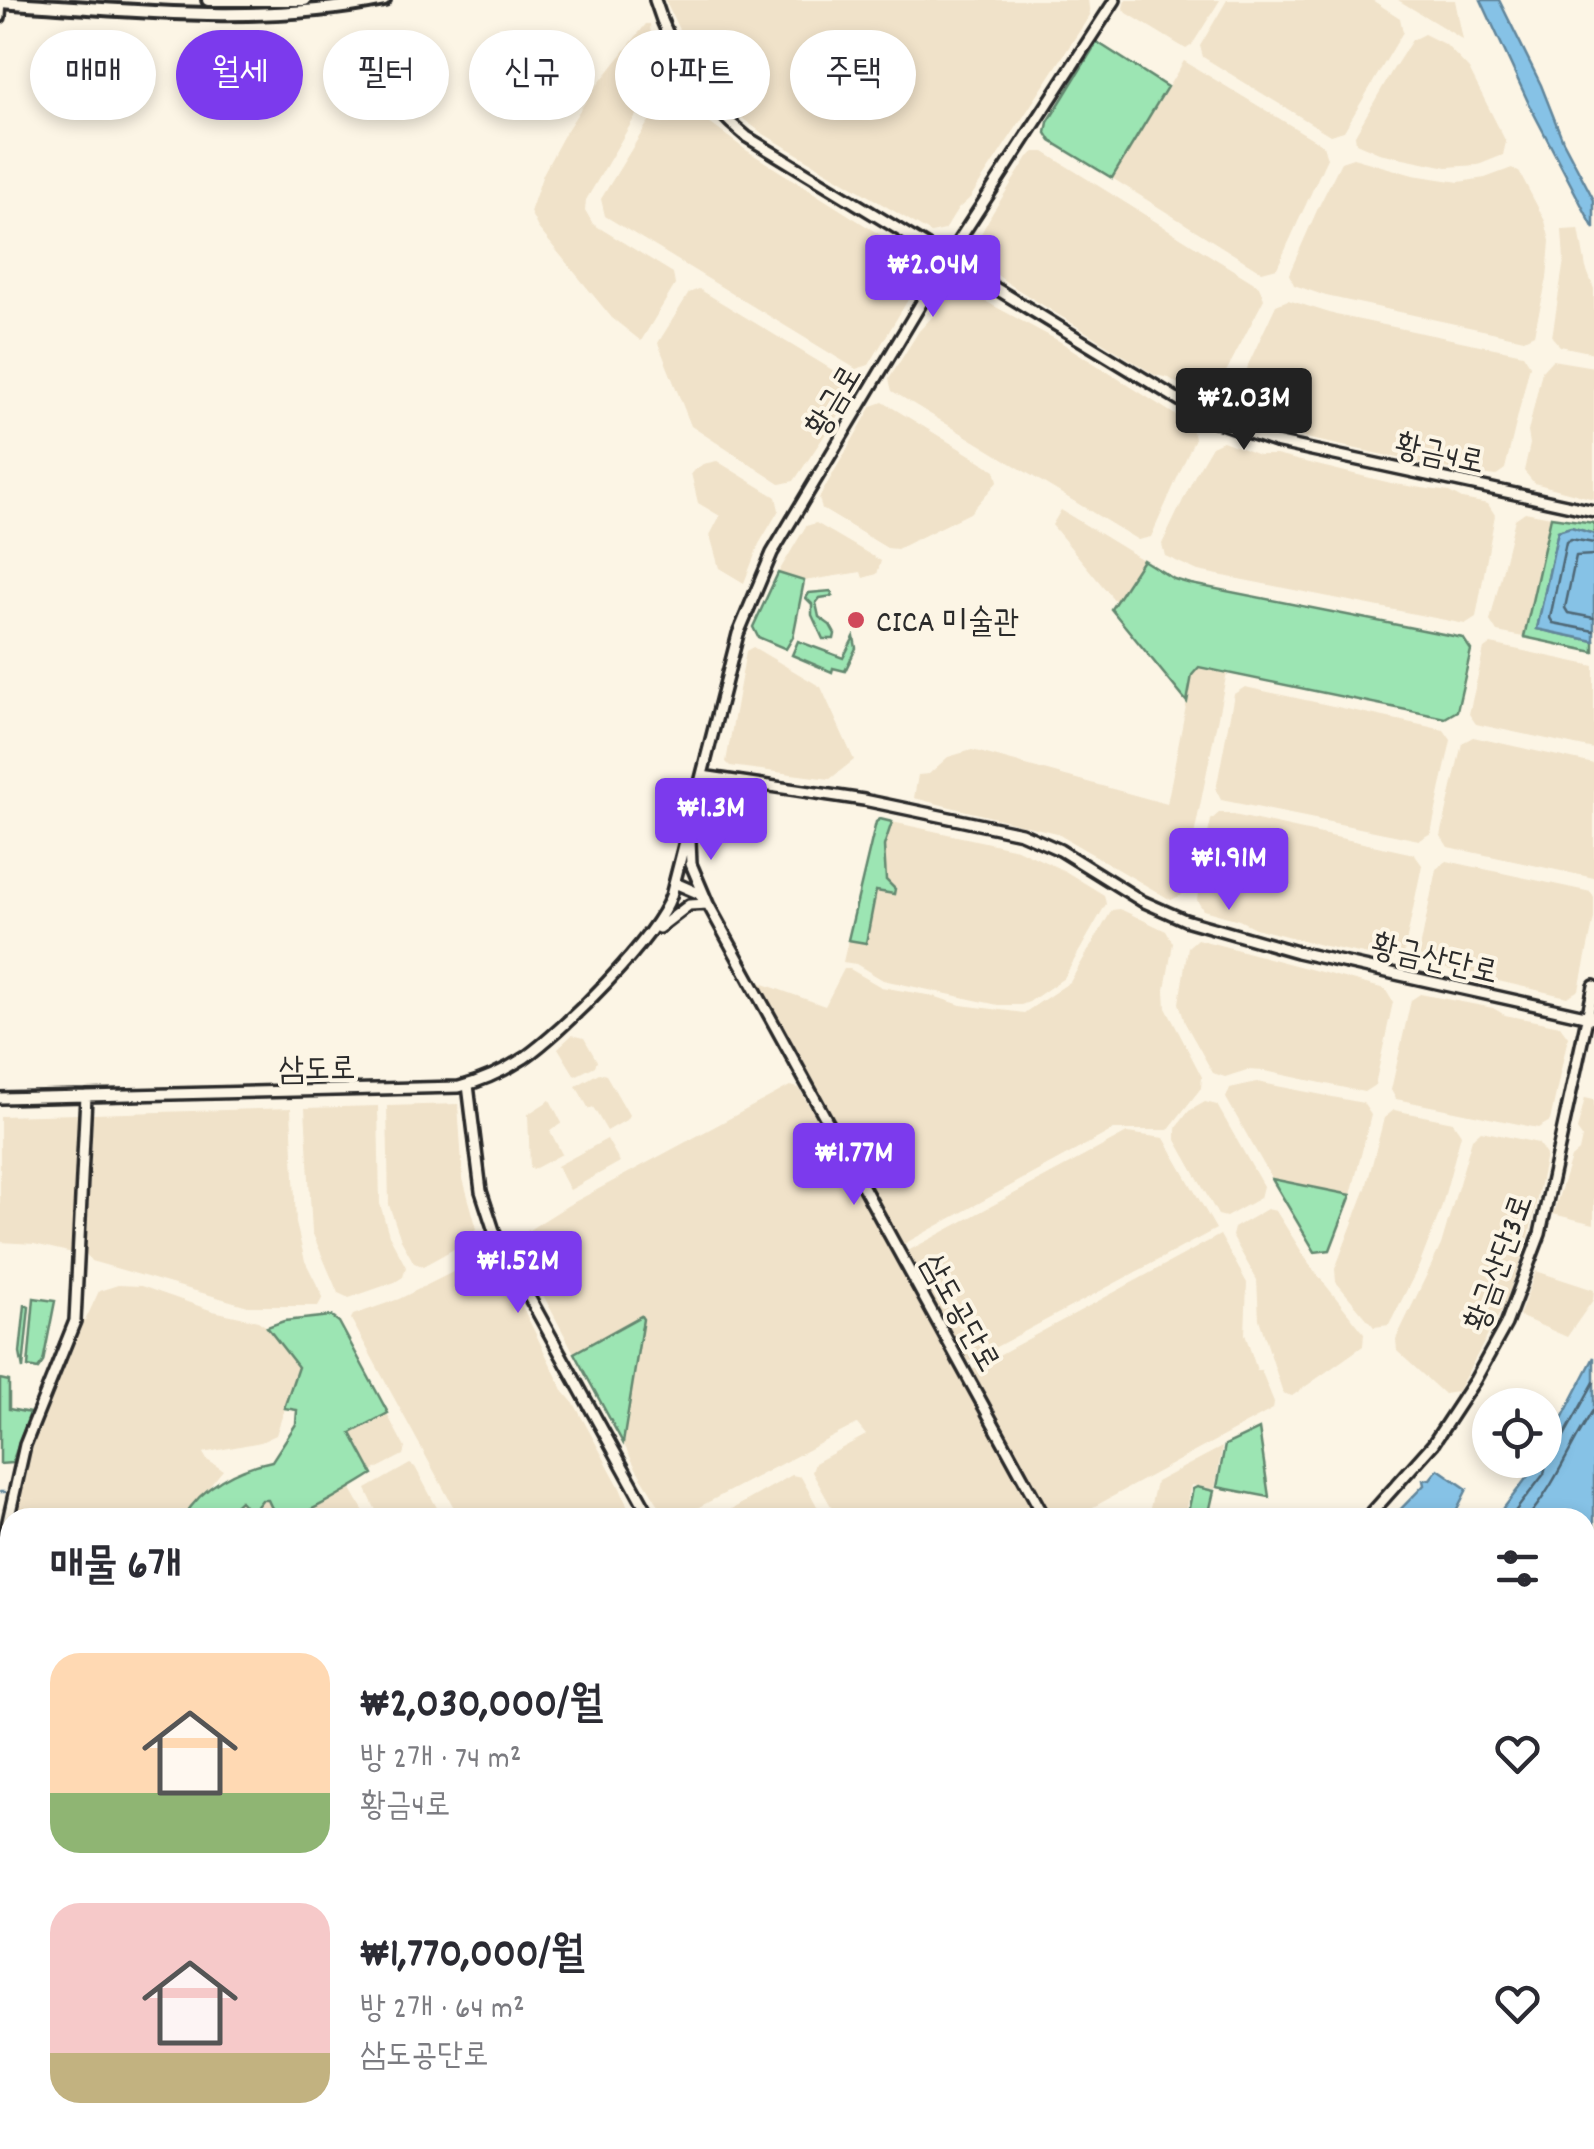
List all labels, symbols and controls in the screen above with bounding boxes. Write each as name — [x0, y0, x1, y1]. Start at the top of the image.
chip: 매매 — [30, 30, 156, 120]
chip: 월세 — [176, 30, 303, 120]
chip: 필터 — [323, 30, 449, 120]
chip: 신규 — [469, 30, 595, 120]
chip: 아파트 — [615, 30, 770, 120]
chip: 주택 — [790, 30, 916, 120]
pin: ₩2.04M — [852, 235, 1014, 320]
text: ₩2.04M — [887, 244, 979, 290]
street label: 황금로 — [797, 358, 876, 448]
pin: ₩2.03M — [1163, 368, 1325, 453]
text: ₩2.03M — [1198, 377, 1290, 423]
street label: 황금4로 — [1390, 425, 1488, 489]
place label: CICA 미술관 — [876, 602, 1020, 648]
marker: CICA 미술관 — [845, 609, 867, 631]
pin: ₩1.3M — [641, 778, 781, 863]
text: ₩1.3M — [677, 787, 745, 833]
pin: ₩1.91M — [1148, 828, 1310, 913]
text: ₩1.91M — [1191, 837, 1267, 883]
street label: 황금산단로 — [1366, 925, 1502, 999]
street label: 삼도로 — [278, 1048, 356, 1096]
pin: ₩1.77M — [773, 1123, 935, 1208]
text: ₩1.77M — [815, 1132, 893, 1178]
street label: 황금산단3로 — [1456, 1189, 1548, 1339]
pin: ₩1.52M — [437, 1231, 599, 1316]
text: ₩1.52M — [477, 1240, 559, 1286]
street label: 삼도공단로 — [906, 1247, 1009, 1382]
map controls — [1472, 1388, 1562, 1478]
button: locate — [1472, 1388, 1562, 1478]
text: 매물 6개 — [50, 1539, 182, 1599]
icon: filters — [1490, 1541, 1545, 1596]
text: ₩2,030,000/월 — [360, 1677, 603, 1737]
icon: home — [130, 1693, 250, 1813]
icon: heart — [1490, 1726, 1545, 1781]
text: 방 2개 · 74 m² — [360, 1738, 521, 1784]
text: 황금4로 — [360, 1785, 451, 1831]
text: ₩1,770,000/월 — [360, 1927, 584, 1987]
icon: home — [130, 1943, 250, 2063]
icon: heart — [1490, 1976, 1545, 2031]
text: 방 2개 · 64 m² — [360, 1988, 525, 2034]
text: 삼도공단로 — [360, 2035, 489, 2081]

